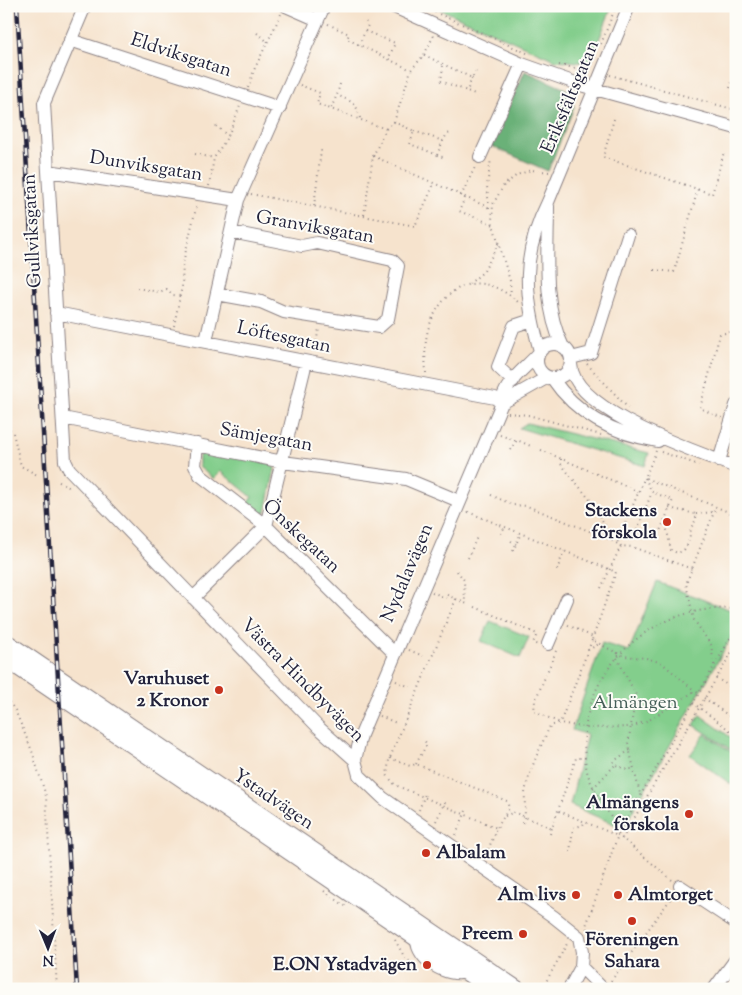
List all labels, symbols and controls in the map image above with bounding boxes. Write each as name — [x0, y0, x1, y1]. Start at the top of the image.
street label: Eldviksgatan — [127, 27, 235, 85]
street label: Eriksfältsgatan — [535, 36, 607, 158]
street label: Dunviksgatan — [88, 145, 204, 189]
street label: Gullviksgatan — [17, 173, 49, 289]
street label: Granviksgatan — [254, 204, 376, 252]
street label: Löftesgatan — [234, 315, 334, 361]
street label: Sämjegatan — [217, 417, 315, 459]
street label: Önskegatan — [256, 494, 346, 580]
place label: Stackens förskola — [585, 498, 658, 547]
marker: Stackens förskola — [661, 516, 673, 528]
street label: Nydalavägen — [375, 519, 441, 627]
street label: Västra Hindbyvägen — [234, 613, 370, 749]
place label: Varuhuset 2 Kronor — [124, 666, 210, 715]
marker: Varuhuset 2 Kronor — [213, 684, 225, 696]
park label: Almängen — [592, 690, 678, 717]
street label: Ystadvägen — [227, 763, 319, 837]
place label: Almängens förskola — [586, 790, 680, 839]
marker: Almängens förskola — [683, 808, 695, 820]
place label: Albalam — [436, 840, 506, 867]
marker: Albalam — [420, 847, 432, 859]
place label: Alm livs — [498, 882, 567, 909]
place label: Almtorget — [628, 882, 713, 909]
marker: Alm livs — [570, 889, 582, 901]
marker: Almtorget — [612, 889, 624, 901]
marker: Föreningen Sahara — [626, 915, 638, 927]
place label: Preem — [462, 921, 513, 948]
north arrow — [22, 922, 72, 972]
place label: Föreningen Sahara — [585, 927, 680, 976]
marker: Preem — [517, 928, 529, 940]
text: N — [42, 949, 54, 969]
place label: E.ON Ystadvägen — [273, 952, 418, 979]
marker: E.ON Ystadvägen — [421, 959, 433, 971]

